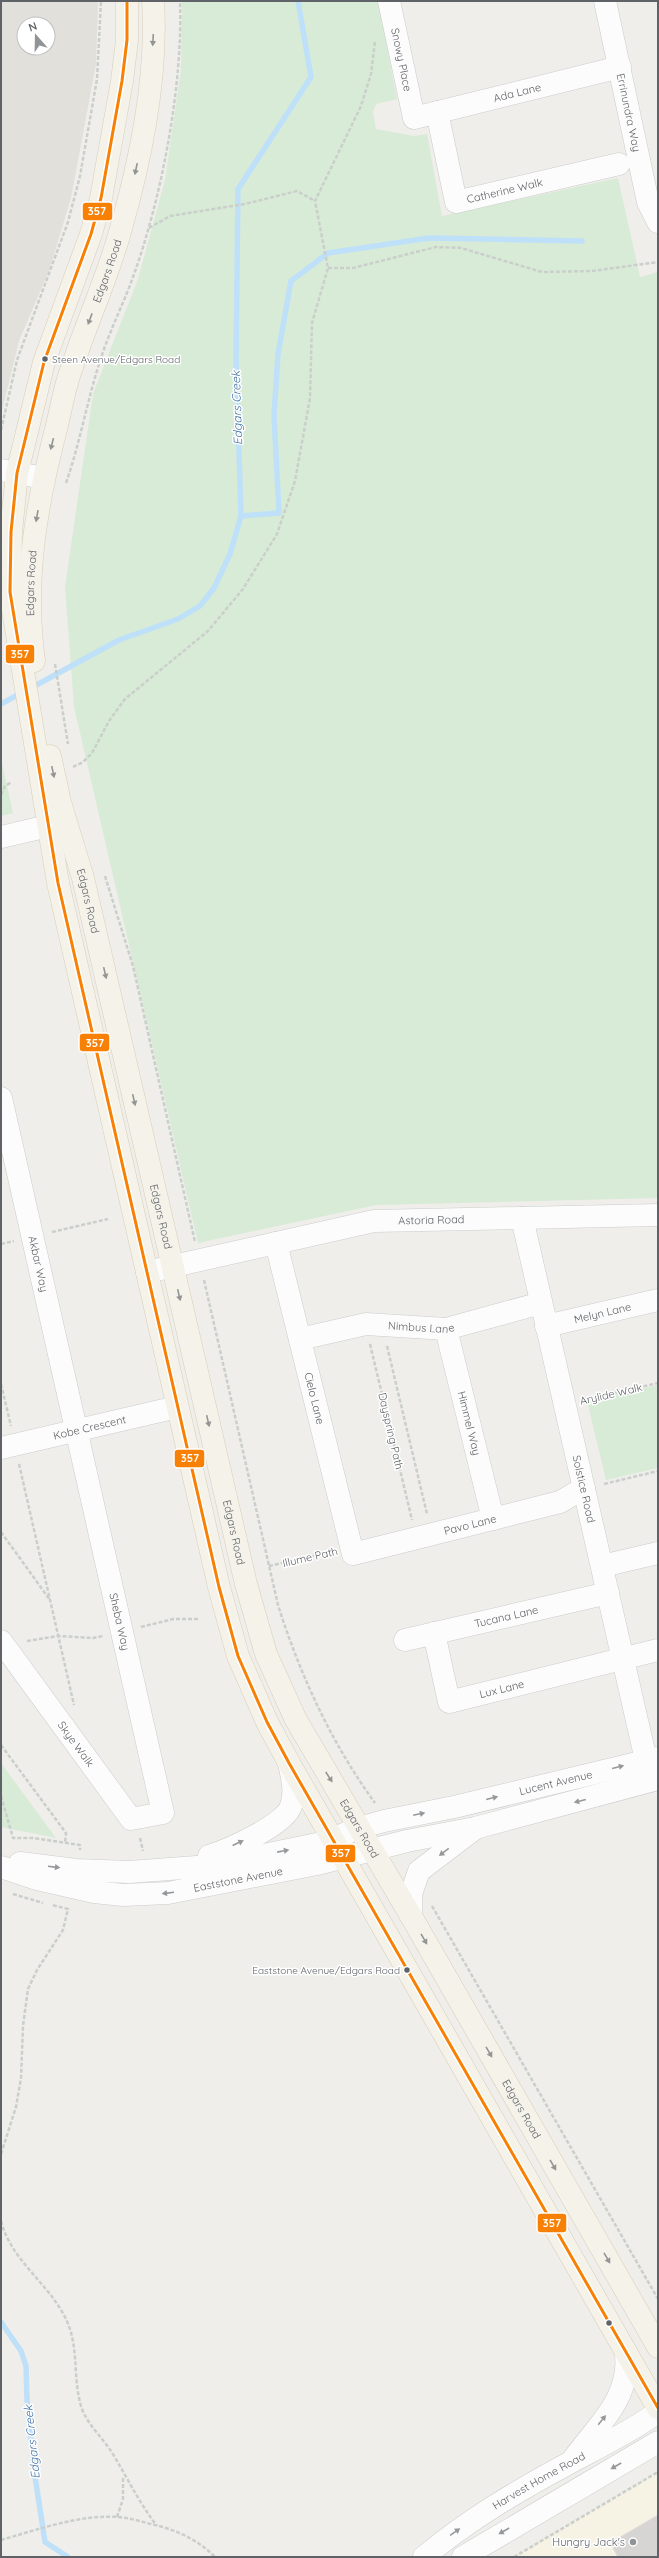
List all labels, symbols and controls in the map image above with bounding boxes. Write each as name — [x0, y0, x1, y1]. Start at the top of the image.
north arrow — [16, 16, 56, 56]
text: N — [26, 19, 39, 35]
street label: Snowy Place — [388, 27, 415, 93]
one-way arrow — [150, 34, 156, 47]
street label: Errinundra Way — [614, 72, 644, 153]
street label: Ada Lane — [492, 80, 543, 105]
one-way arrow — [132, 162, 138, 175]
street label: Catherine Walk — [465, 175, 544, 206]
line badge: 357 — [82, 202, 113, 221]
text: 357 — [88, 204, 106, 218]
street label: Edgars Road — [89, 238, 125, 305]
one-way arrow — [86, 314, 92, 326]
place label: Steen Avenue/Edgars Road — [52, 353, 180, 366]
marker: Steen Avenue/Edgars Road — [40, 354, 50, 364]
water label: Edgars Creek — [228, 369, 245, 445]
one-way arrow — [49, 438, 55, 450]
one-way arrow — [34, 510, 40, 522]
street label: Edgars Road — [23, 550, 40, 616]
line badge: 357 — [5, 644, 35, 664]
text: 357 — [11, 647, 29, 661]
one-way arrow — [51, 766, 57, 779]
street label: Edgars Road — [74, 867, 103, 935]
one-way arrow — [102, 967, 108, 979]
line badge: 357 — [79, 1033, 110, 1052]
text: 357 — [86, 1036, 104, 1050]
one-way arrow — [131, 1094, 137, 1106]
street label: Edgars Road — [147, 1183, 175, 1250]
street label: Astoria Road — [398, 1212, 465, 1227]
street label: Akbar Way — [25, 1234, 52, 1293]
one-way arrow — [176, 1289, 182, 1301]
street label: Melyn Lane — [572, 1299, 633, 1326]
street label: Nimbus Lane — [388, 1318, 456, 1336]
street label: Cielo Lane — [301, 1371, 328, 1426]
street label: Arylide Walk — [578, 1380, 644, 1408]
street label: Himmel Way — [455, 1390, 484, 1457]
street label: Dayspring Path — [375, 1391, 407, 1471]
street label: Kobe Crescent — [52, 1412, 128, 1443]
one-way arrow — [206, 1415, 212, 1427]
line badge: 357 — [174, 1449, 205, 1468]
text: 357 — [181, 1451, 199, 1465]
street label: Solstice Road — [569, 1454, 599, 1524]
street label: Edgars Road — [220, 1499, 248, 1566]
street label: Pavo Lane — [442, 1511, 498, 1538]
street label: Illume Path — [281, 1544, 339, 1570]
street label: Sheba Way — [106, 1592, 133, 1652]
street label: Tucana Lane — [473, 1602, 540, 1631]
street label: Lux Lane — [478, 1677, 526, 1701]
street label: Skye Walk — [55, 1718, 97, 1770]
one-way arrow — [613, 1764, 625, 1770]
street label: Lucent Avenue — [518, 1767, 594, 1798]
one-way arrow — [325, 1772, 333, 1782]
one-way arrow — [486, 1795, 498, 1801]
street label: Edgars Road — [337, 1796, 382, 1860]
one-way arrow — [574, 1798, 586, 1804]
one-way arrow — [413, 1811, 425, 1817]
one-way arrow — [232, 1840, 244, 1847]
line badge: 357 — [325, 1844, 356, 1863]
text: 357 — [332, 1846, 350, 1860]
one-way arrow — [277, 1847, 289, 1853]
one-way arrow — [439, 1847, 450, 1856]
one-way arrow — [48, 1864, 60, 1870]
street label: Eaststone Avenue — [192, 1864, 284, 1895]
one-way arrow — [162, 1890, 174, 1896]
one-way arrow — [421, 1933, 427, 1945]
place label: Eaststone Avenue/Edgars Road — [252, 1964, 400, 1977]
marker: Eaststone Avenue/Edgars Road — [402, 1965, 412, 1975]
one-way arrow — [485, 2046, 492, 2058]
street label: Edgars Road — [499, 2077, 544, 2141]
one-way arrow — [550, 2159, 557, 2171]
line badge: 357 — [537, 2213, 567, 2233]
text: 357 — [543, 2216, 561, 2230]
one-way arrow — [603, 2252, 610, 2264]
unlabelled marker — [604, 2318, 614, 2328]
water label: Edgars Creek — [20, 2403, 43, 2480]
one-way arrow — [598, 2414, 606, 2425]
street label: Harvest Home Road — [490, 2449, 588, 2513]
one-way arrow — [610, 2463, 622, 2470]
one-way arrow — [449, 2528, 460, 2536]
one-way arrow — [498, 2528, 510, 2535]
place label: Hungry Jack's — [552, 2535, 625, 2549]
marker: Hungry Jack's — [628, 2537, 638, 2547]

